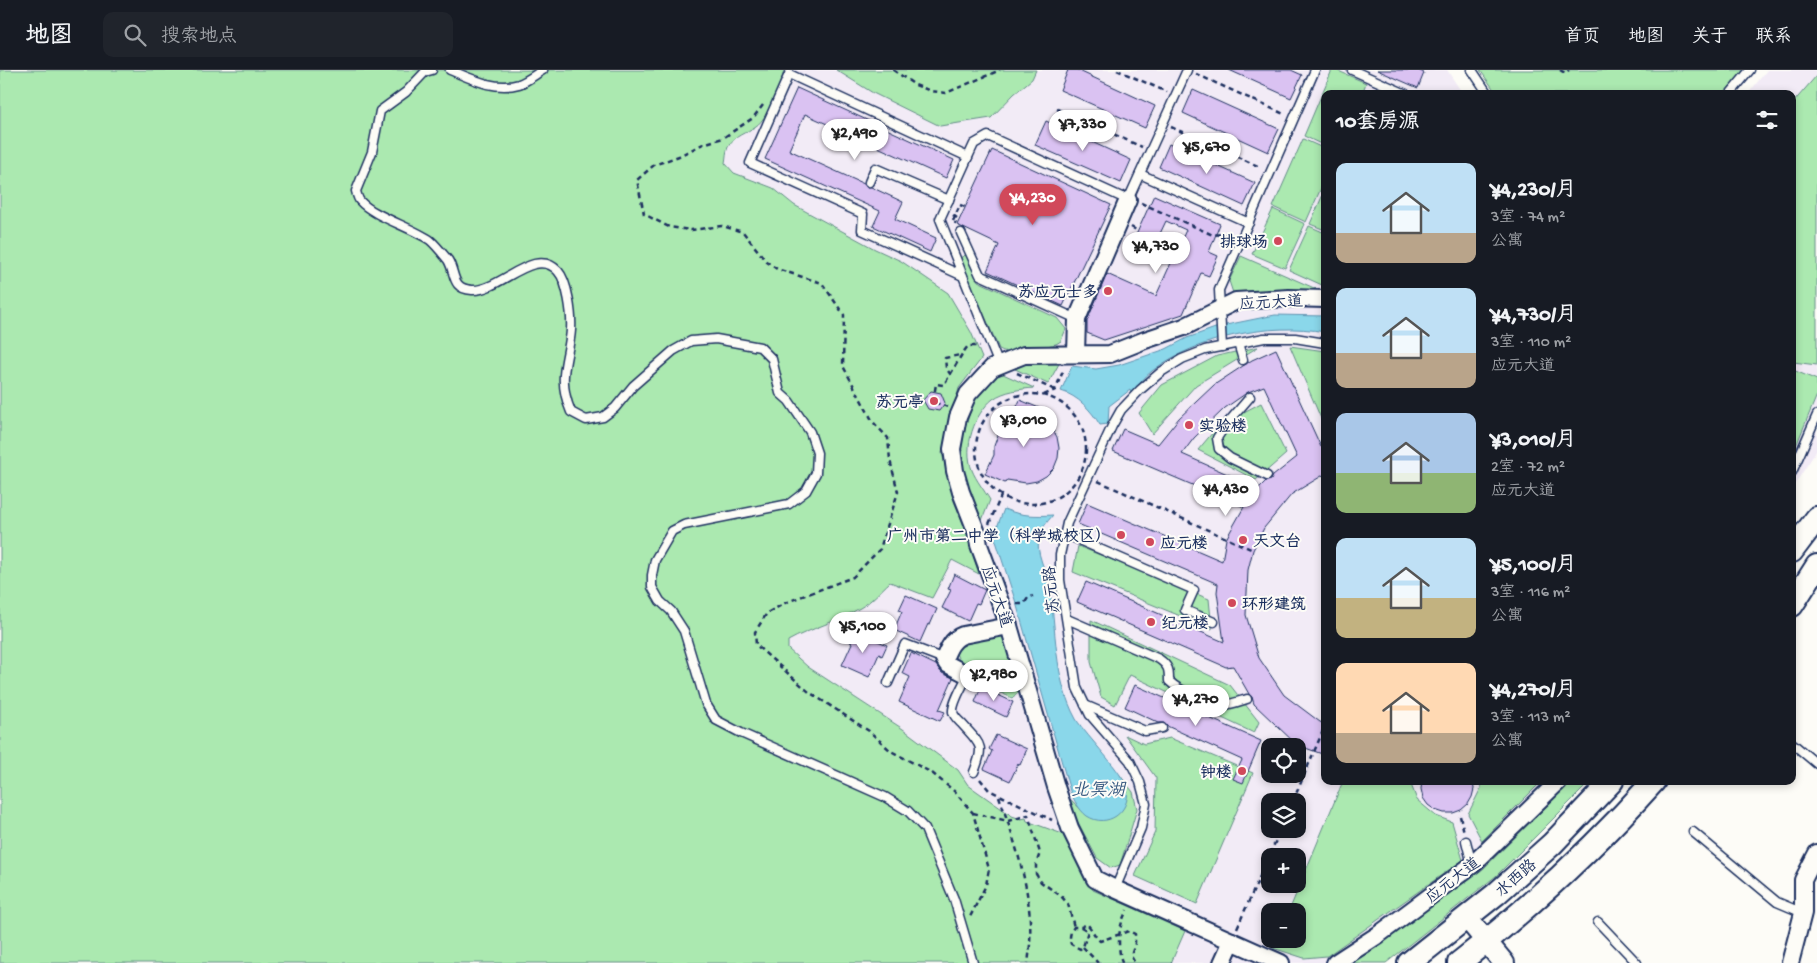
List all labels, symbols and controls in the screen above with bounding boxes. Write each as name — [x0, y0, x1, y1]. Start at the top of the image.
search box — [103, 12, 453, 57]
icon: search — [121, 21, 149, 49]
text: 地图 — [25, 23, 73, 52]
text: 搜索地点 — [161, 26, 237, 49]
text: 首页 — [1564, 27, 1600, 48]
text: 地图 — [1628, 27, 1664, 48]
text: 关于 — [1692, 27, 1728, 48]
text: 联系 — [1756, 27, 1792, 48]
icon: filters — [1753, 106, 1781, 134]
pin: ¥7,330 — [1042, 109, 1124, 152]
text: 10套房源 — [1336, 111, 1419, 136]
text: ¥7,330 — [1060, 116, 1106, 135]
pin: ¥2,490 — [814, 118, 896, 161]
text: ¥2,490 — [833, 125, 877, 144]
pin: ¥5,670 — [1166, 132, 1248, 175]
text: ¥5,670 — [1184, 139, 1230, 158]
text: ¥4,230/月 — [1491, 179, 1576, 204]
icon: home — [1376, 183, 1436, 243]
pin: ¥4,230 — [992, 184, 1074, 226]
text: ¥4,230 — [1010, 190, 1056, 209]
text: 3室 · 74 m² — [1491, 209, 1565, 228]
pin: ¥4,730 — [1115, 232, 1197, 274]
place label: 排球场 — [1220, 233, 1268, 254]
text: 公寓 — [1491, 233, 1523, 252]
marker: 排球场 — [1272, 235, 1284, 247]
text: ¥4,730 — [1133, 238, 1179, 257]
place label: 苏应元士多 — [1018, 283, 1098, 304]
marker: 苏应元士多 — [1102, 285, 1114, 297]
street label: 应元大道 — [1239, 292, 1304, 316]
text: ¥4,730/月 — [1491, 304, 1577, 329]
icon: home — [1376, 308, 1436, 368]
text: 3室 · 110 m² — [1491, 334, 1571, 353]
text: 应元大道 — [1491, 358, 1555, 377]
place label: 苏元亭 — [876, 393, 924, 414]
marker: 苏元亭 — [928, 395, 940, 407]
pin: ¥3,010 — [983, 406, 1065, 448]
text: ¥3,010 — [1001, 412, 1047, 431]
place label: 实验楼 — [1199, 417, 1247, 438]
marker: 实验楼 — [1183, 419, 1195, 431]
text: ¥3,010/月 — [1491, 429, 1577, 454]
icon: home — [1376, 433, 1436, 493]
text: 2室 · 72 m² — [1491, 459, 1565, 478]
pin: ¥4,430 — [1185, 474, 1267, 517]
text: ¥4,430 — [1204, 481, 1248, 500]
text: 应元大道 — [1491, 483, 1555, 502]
place label: 广州市第二中学（科学城校区） — [887, 527, 1111, 548]
marker: 广州市第二中学（科学城校区） — [1115, 529, 1127, 541]
place label: 天文台 — [1253, 532, 1301, 553]
place label: 应元楼 — [1160, 534, 1208, 555]
marker: 天文台 — [1237, 534, 1249, 546]
marker: 应元楼 — [1144, 536, 1156, 548]
text: ¥5,100/月 — [1491, 554, 1577, 579]
icon: home — [1376, 558, 1436, 618]
street label: 应元大道 — [975, 563, 1015, 630]
street label: 苏元路 — [1040, 565, 1065, 615]
text: 3室 · 116 m² — [1491, 584, 1570, 603]
place label: 环形建筑 — [1242, 596, 1306, 616]
marker: 环形建筑 — [1226, 597, 1238, 609]
text: 公寓 — [1491, 608, 1523, 627]
pin: ¥5,100 — [822, 612, 904, 654]
place label: 纪元楼 — [1161, 614, 1209, 635]
marker: 纪元楼 — [1145, 616, 1157, 628]
text: ¥5,100 — [840, 618, 886, 637]
pin: ¥2,980 — [953, 660, 1035, 702]
text: ¥2,980 — [971, 666, 1017, 685]
text: ¥4,270/月 — [1491, 679, 1576, 704]
icon: home — [1376, 683, 1436, 743]
pin: ¥4,270 — [1155, 684, 1237, 727]
text: ¥4,270 — [1173, 691, 1219, 710]
text: 3室 · 113 m² — [1491, 709, 1571, 728]
text: 公寓 — [1491, 733, 1523, 752]
map controls — [1261, 738, 1306, 948]
button: locate — [1261, 738, 1306, 783]
place label: 钟楼 — [1200, 763, 1232, 784]
marker: 钟楼 — [1236, 765, 1248, 777]
water label: 北冥湖 — [1071, 781, 1127, 802]
button: layers — [1261, 793, 1306, 838]
button: + — [1261, 848, 1306, 893]
street label: 应元大道 — [1422, 854, 1485, 909]
street label: 水西路 — [1492, 855, 1542, 903]
button: − — [1261, 903, 1306, 948]

